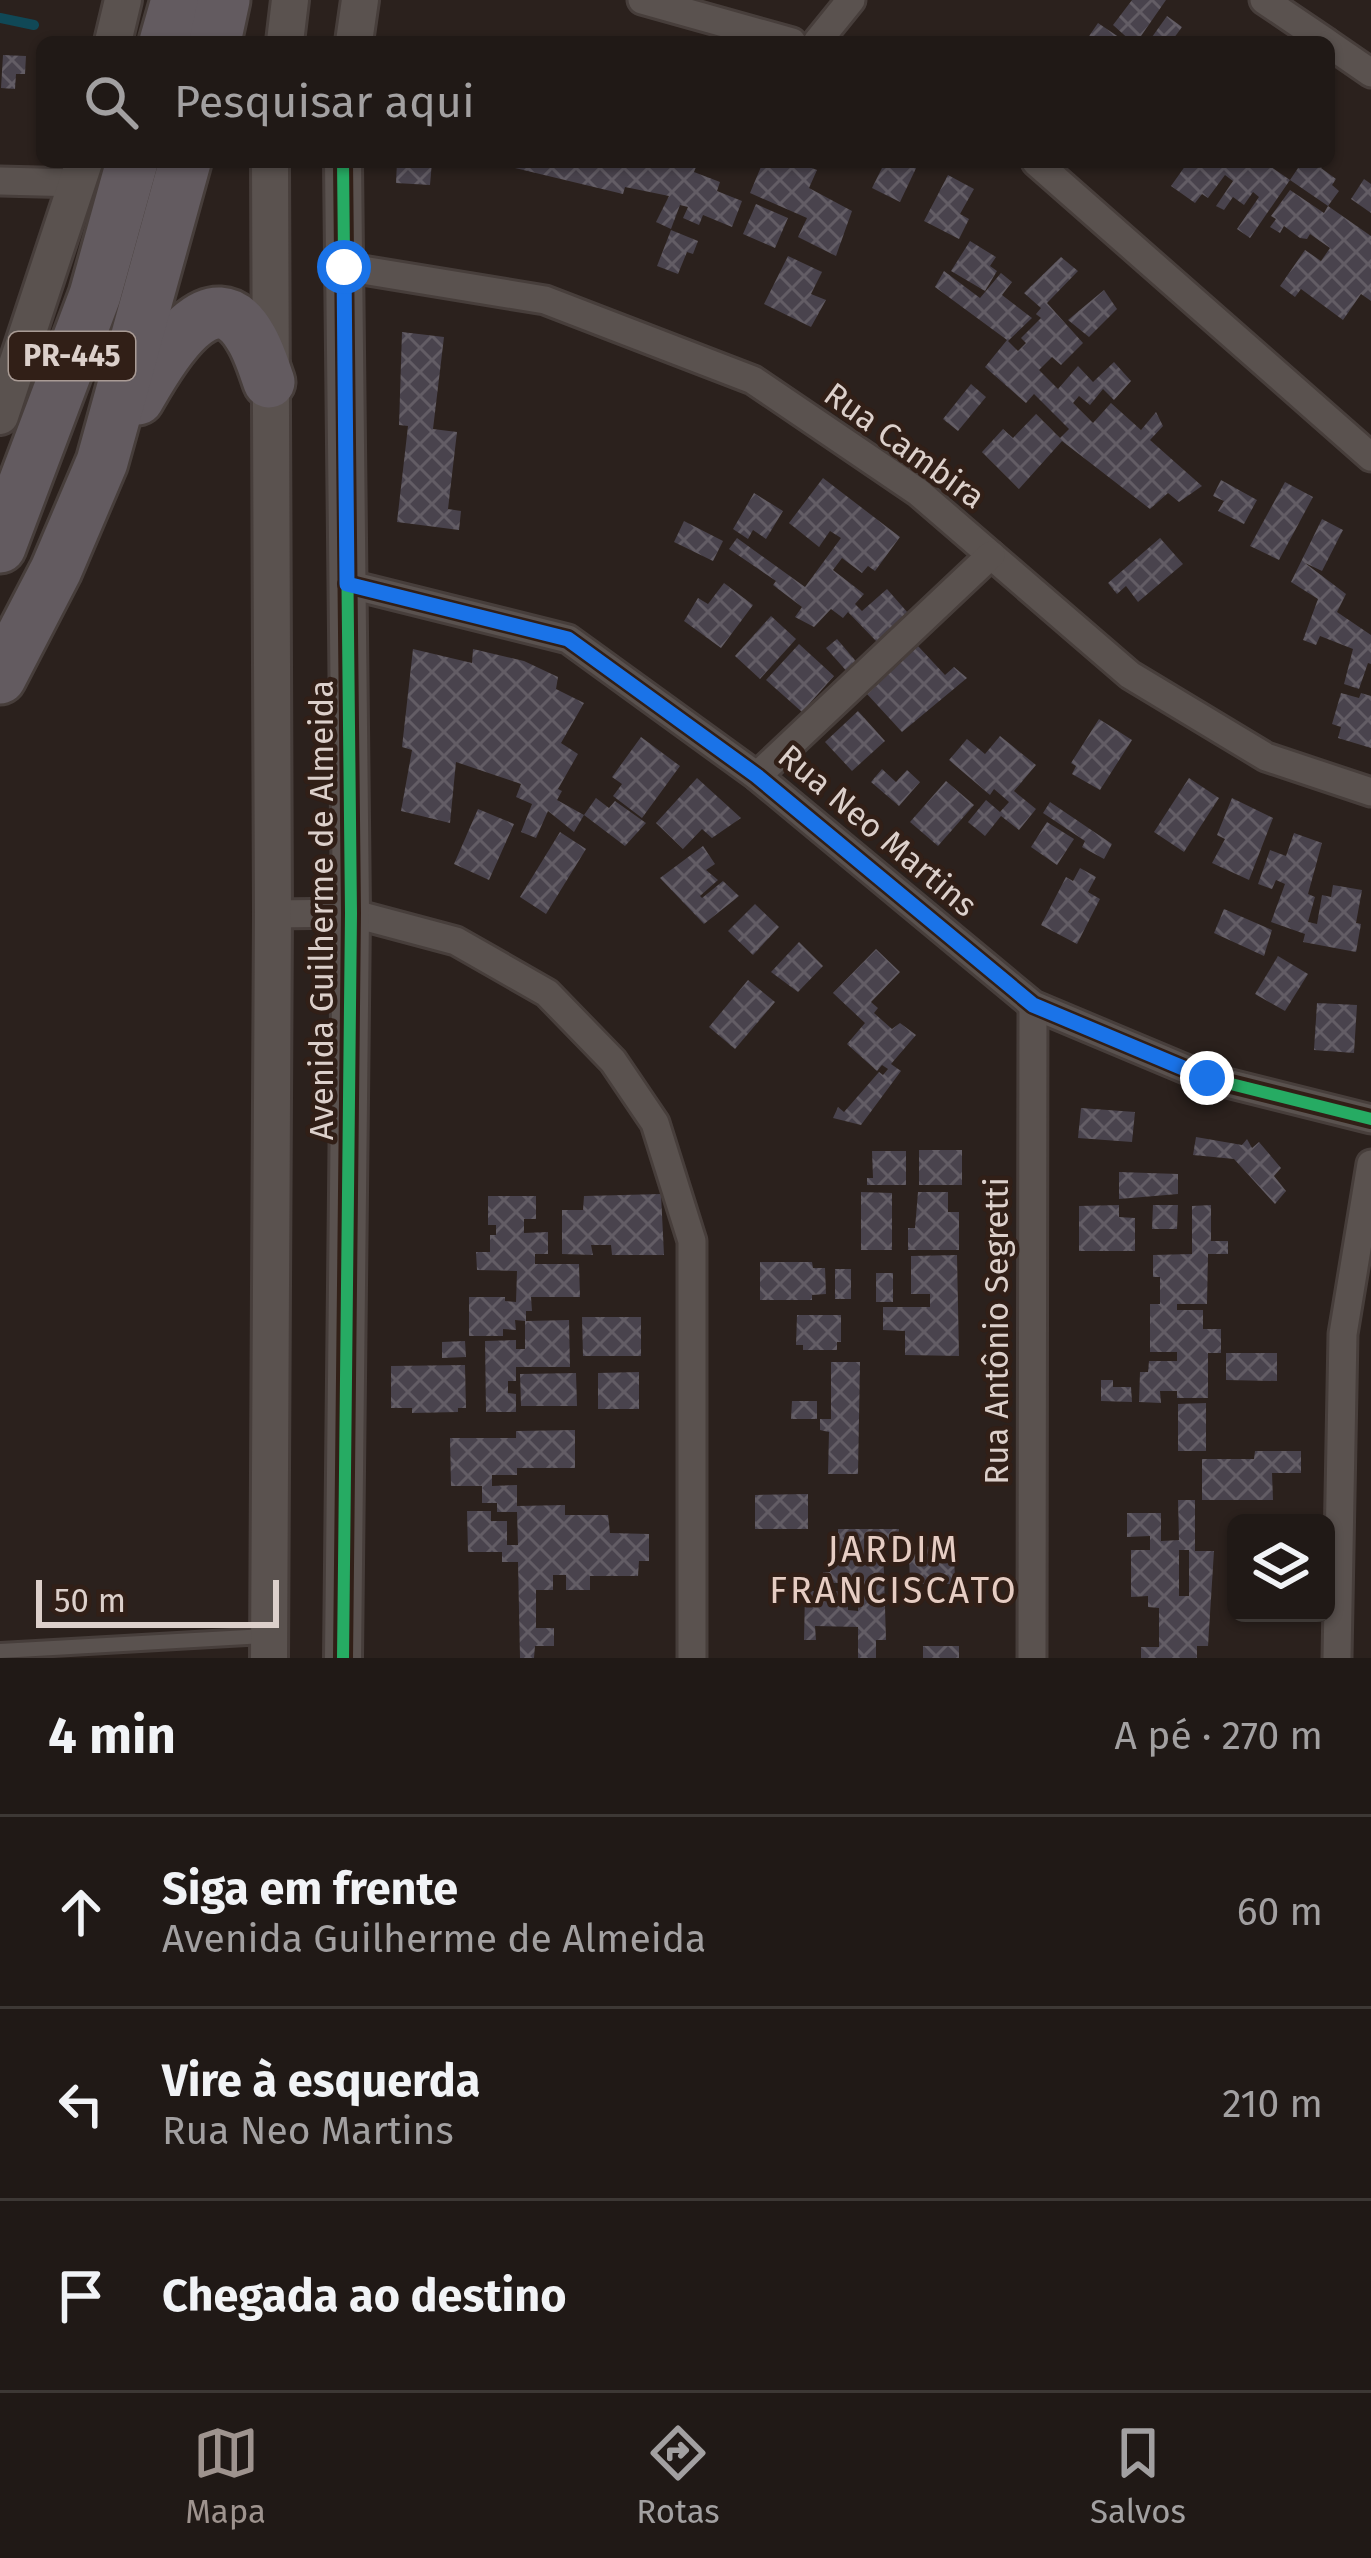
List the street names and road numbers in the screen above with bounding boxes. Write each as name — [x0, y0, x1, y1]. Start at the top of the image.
road number: PR-445 — [9, 332, 135, 380]
street label: Rua Cambira — [816, 374, 992, 517]
street label: Avenida Guilherme de Almeida — [302, 680, 342, 1140]
street label: Rua Neo Martins — [770, 736, 985, 925]
street label: Rua Antônio Segretti — [977, 1177, 1017, 1485]

